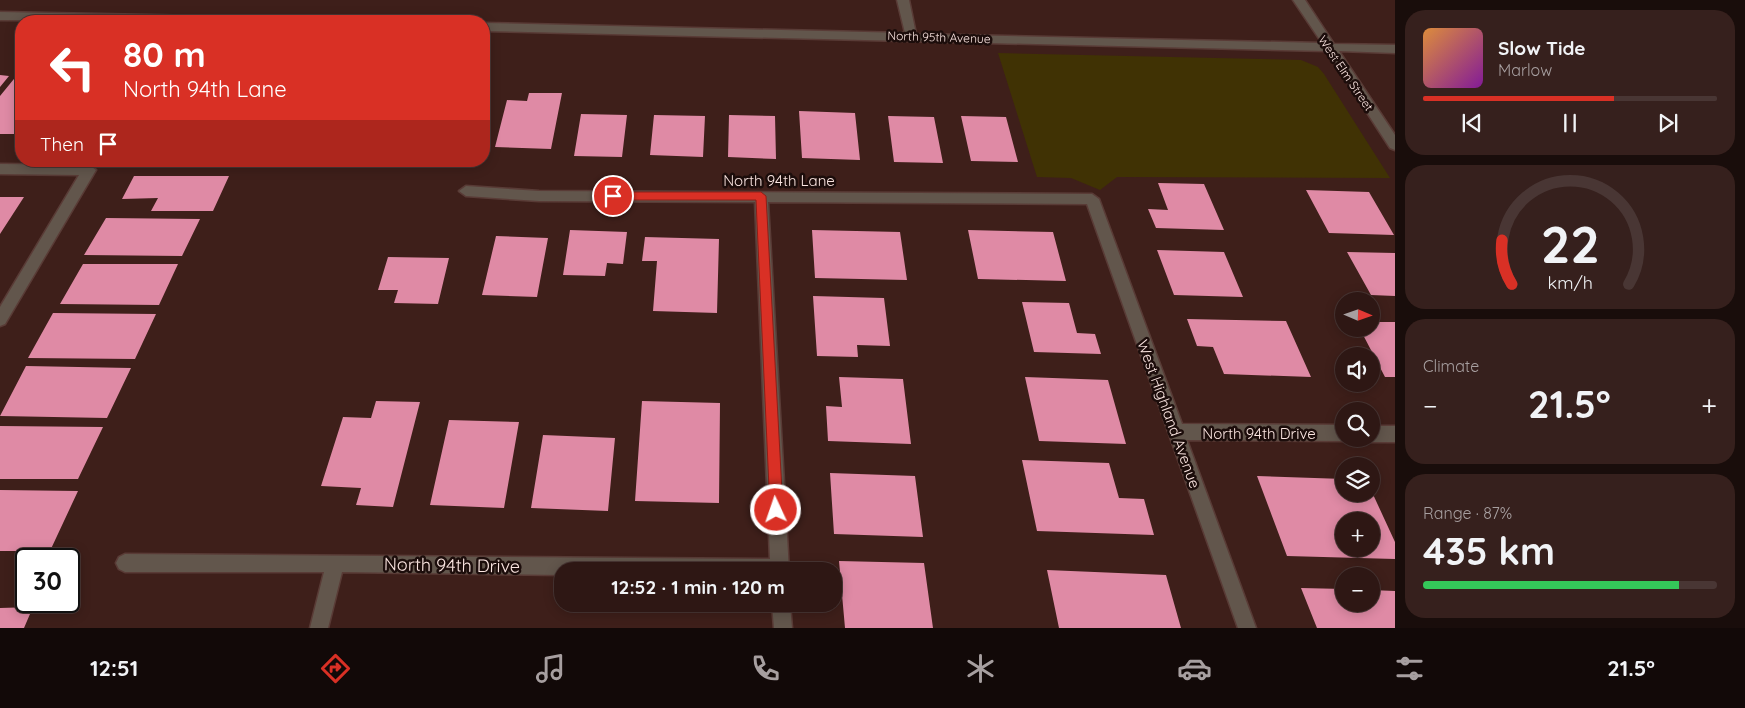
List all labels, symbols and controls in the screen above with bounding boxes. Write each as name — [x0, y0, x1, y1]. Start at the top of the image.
street label: North 95th Avenue — [887, 28, 991, 46]
text: 80 m — [123, 32, 206, 76]
street label: West Elm Street — [1315, 32, 1377, 114]
icon: left — [40, 35, 105, 100]
text: Slow Tide — [1498, 36, 1586, 60]
text: Marlow — [1498, 60, 1552, 80]
text: North 94th Lane — [123, 75, 287, 103]
icon: previous — [1458, 109, 1486, 137]
icon: pause — [1556, 109, 1584, 137]
icon: next — [1654, 109, 1682, 137]
icon: arrive — [94, 130, 122, 158]
text: Then — [40, 132, 84, 156]
street label: North 94th Lane — [723, 171, 835, 190]
pin — [592, 175, 634, 217]
icon: arrive — [599, 182, 627, 210]
text: 22 — [1540, 211, 1600, 276]
text: km/h — [1547, 271, 1593, 293]
north arrow — [1335, 292, 1380, 338]
map controls — [1335, 292, 1380, 612]
street label: West Highland Avenue — [1133, 337, 1205, 491]
button: sound — [1335, 347, 1380, 392]
text: Climate — [1423, 356, 1479, 376]
text: 21.5° — [1528, 380, 1611, 428]
text: − — [1423, 388, 1438, 423]
text: + — [1701, 388, 1717, 423]
button: search — [1335, 402, 1380, 447]
street label: North 94th Drive — [1202, 424, 1316, 443]
button: layers — [1335, 457, 1380, 502]
position arrow — [749, 483, 801, 535]
text: Range · 87% — [1423, 503, 1512, 523]
button: + — [1335, 512, 1380, 557]
text: 435 km — [1423, 527, 1555, 575]
speed limit sign: 30 — [15, 548, 80, 613]
street label: North 94th Drive — [384, 552, 520, 578]
button: − — [1335, 567, 1380, 612]
text: 12:52 · 1 min · 120 m — [611, 575, 785, 599]
icon: directions — [318, 651, 353, 686]
icon: music — [533, 651, 568, 686]
icon: phone — [748, 651, 783, 686]
icon: climate — [963, 651, 998, 686]
icon: car — [1177, 651, 1212, 686]
icon: filters — [1392, 651, 1427, 686]
text: 12:51 — [90, 654, 138, 682]
text: 21.5° — [1607, 654, 1655, 682]

